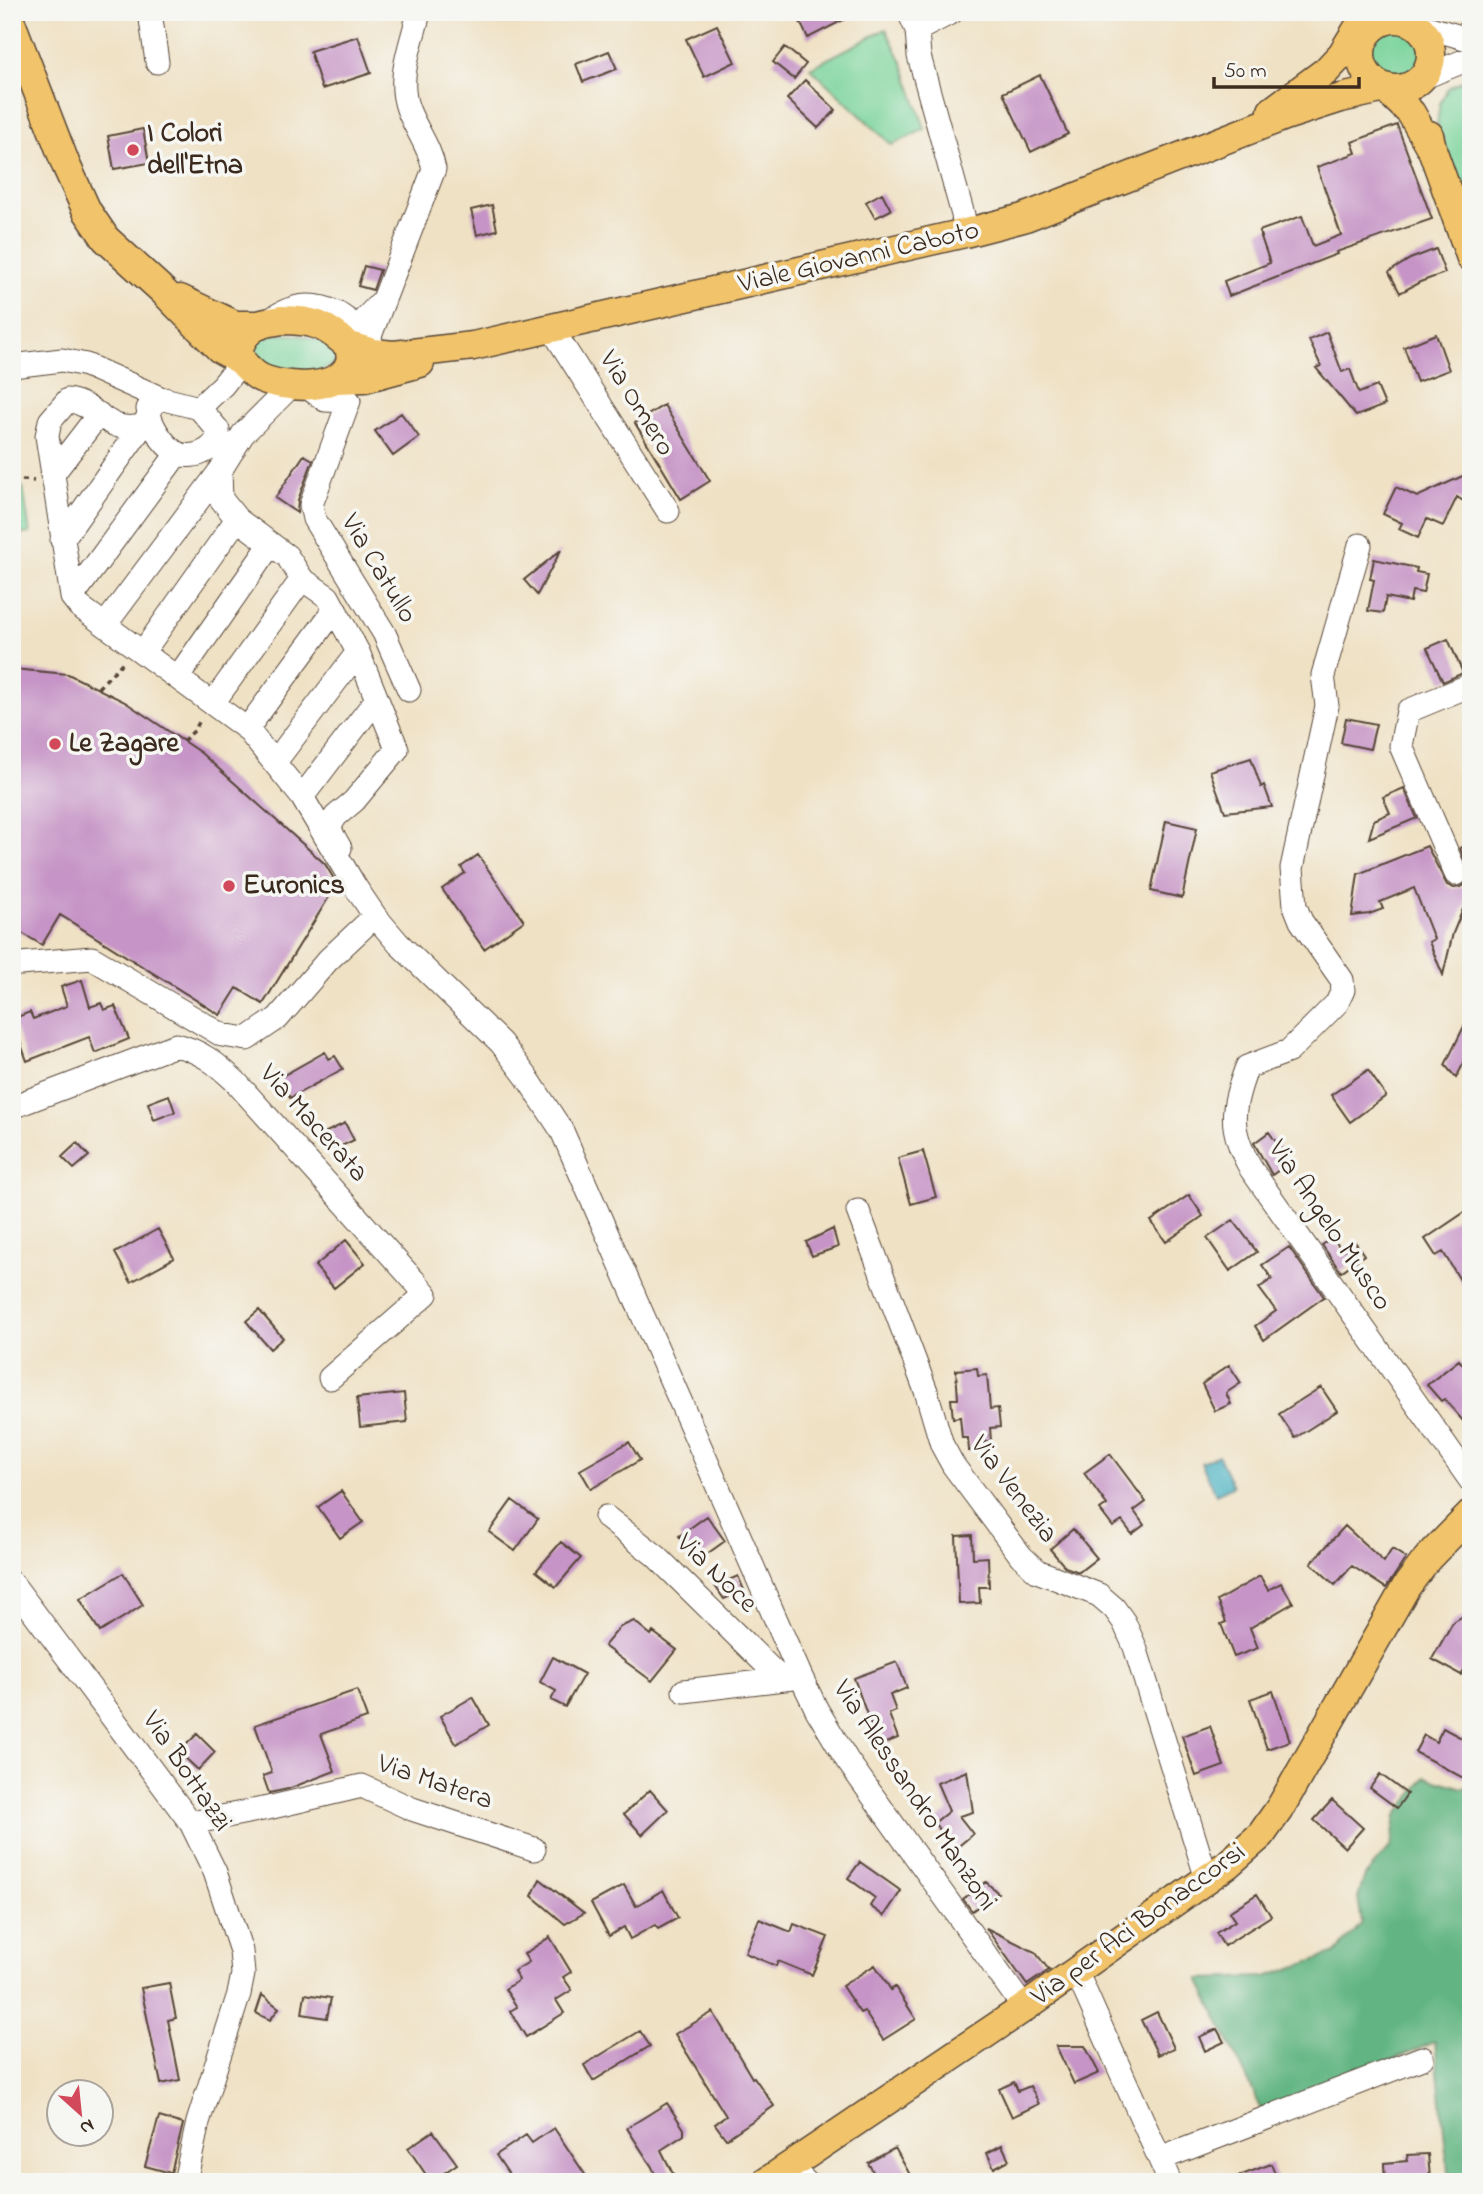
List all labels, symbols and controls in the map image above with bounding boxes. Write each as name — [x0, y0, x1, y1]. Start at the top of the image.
scale bar — [1214, 46, 1359, 90]
text: 50 m — [1224, 57, 1267, 87]
place label: I Colori dell'Etna — [147, 114, 243, 187]
marker: I Colori dell'Etna — [125, 142, 141, 158]
street label: Viale Giovanni Caboto — [734, 210, 983, 306]
street label: Via Omero — [587, 342, 685, 465]
street label: Via Catullo — [329, 505, 427, 632]
place label: Le Zagare — [69, 724, 180, 766]
marker: Le Zagare — [47, 736, 63, 752]
place label: Euronics — [243, 866, 345, 907]
marker: Euronics — [221, 878, 237, 894]
street label: Via Macerata — [248, 1055, 377, 1192]
street label: Via Angelo Musco — [1256, 1131, 1401, 1320]
street label: Via Venezia — [958, 1427, 1067, 1553]
street label: Via Noce — [665, 1524, 767, 1624]
street label: Via Alessandro Manzoni — [821, 1672, 1007, 1920]
street label: Via Bottazzi — [130, 1703, 241, 1840]
street label: Via Matera — [371, 1744, 498, 1822]
street label: Via per Aci Bonaccorsi — [1022, 1833, 1255, 2018]
north arrow — [46, 2078, 116, 2148]
text: N — [75, 2111, 98, 2141]

